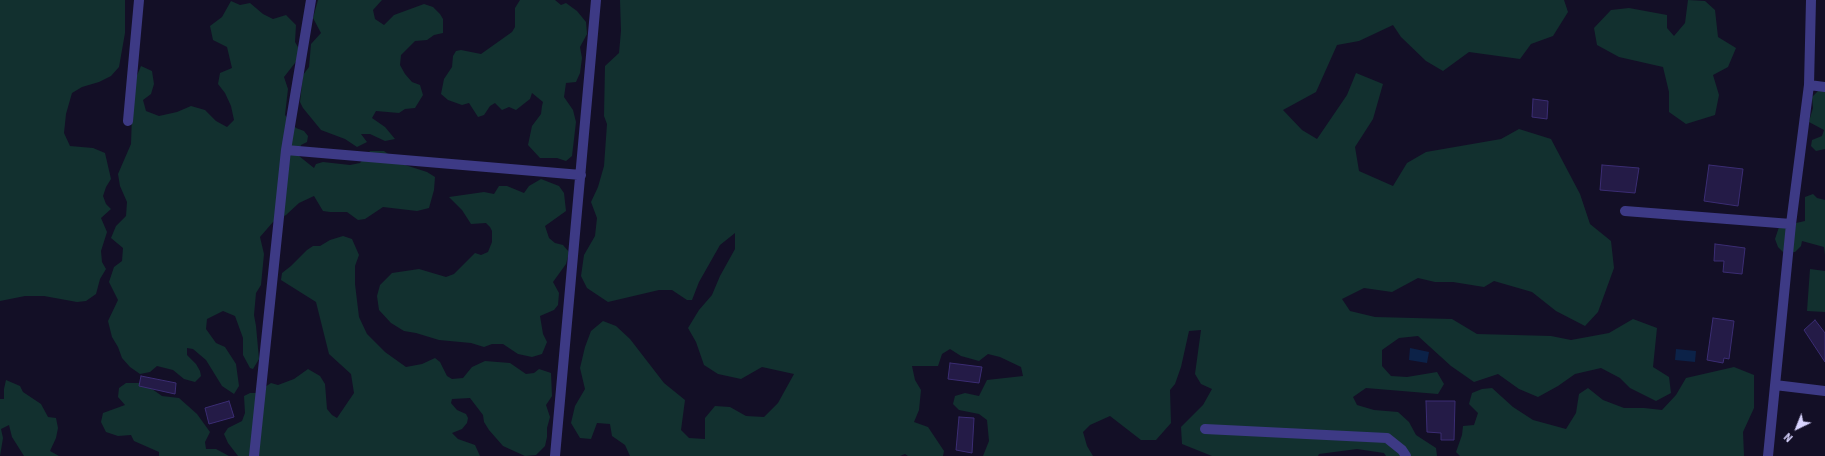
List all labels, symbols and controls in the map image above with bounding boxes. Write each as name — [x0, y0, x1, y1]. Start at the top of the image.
north arrow — [1777, 408, 1817, 448]
text: N — [1781, 429, 1796, 445]

